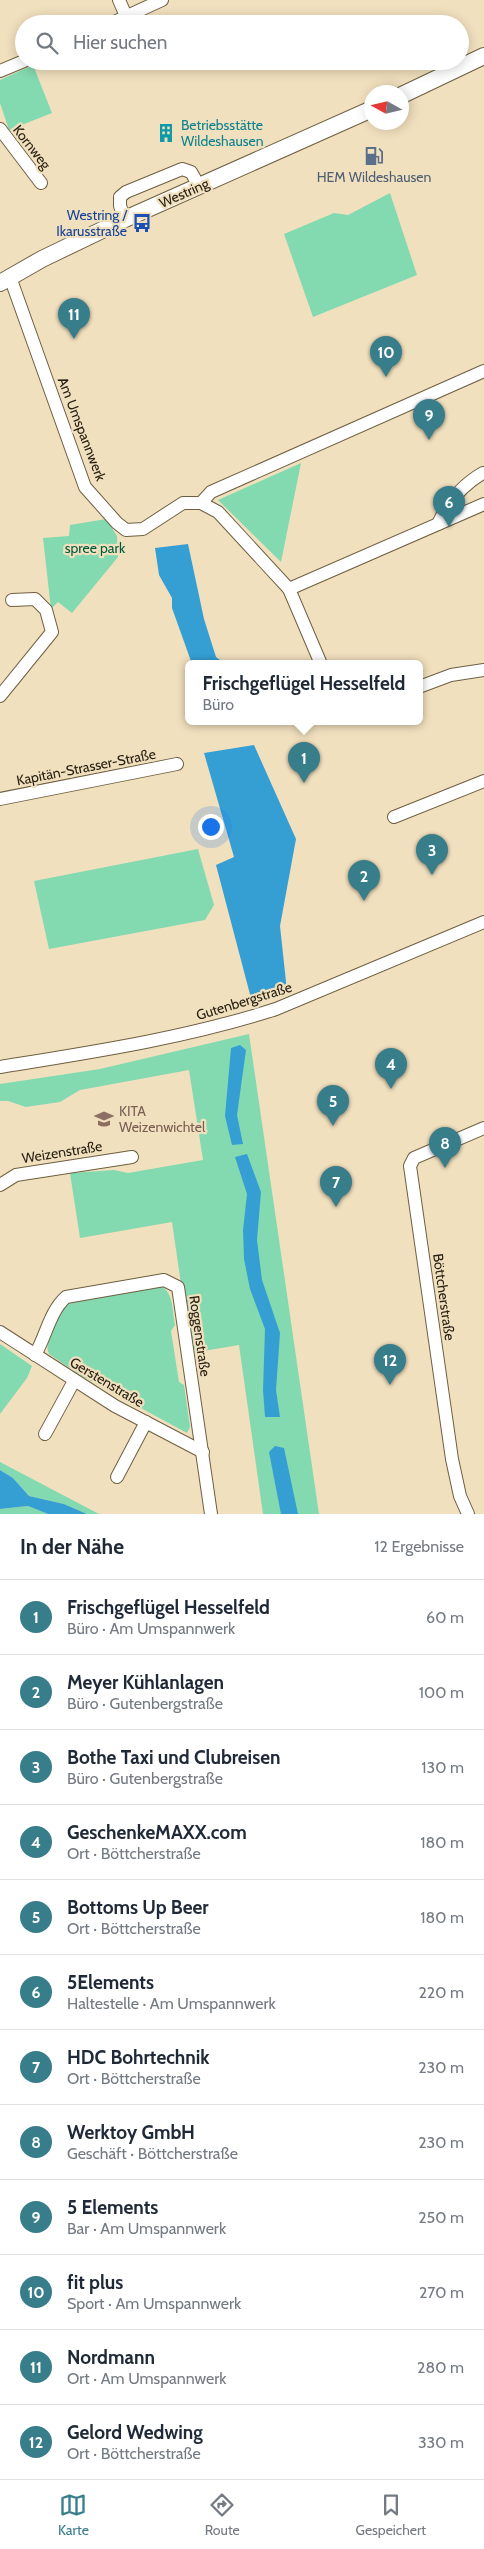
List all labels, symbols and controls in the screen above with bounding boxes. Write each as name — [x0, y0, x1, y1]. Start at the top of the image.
search box — [15, 15, 469, 70]
icon: search — [33, 29, 61, 57]
text: Hier suchen — [73, 31, 167, 54]
north arrow — [364, 85, 409, 130]
place label: Betriebsstätte Wildeshausen — [181, 116, 264, 150]
street label: Kornweg — [9, 121, 56, 174]
building icon: Betriebsstätte Wildeshausen — [155, 122, 177, 144]
fuel station icon: HEM Wildeshausen — [363, 145, 385, 167]
place label: HEM Wildeshausen — [317, 168, 432, 186]
street label: Westring — [156, 174, 213, 212]
place label: Westring / Ikarusstraße — [56, 206, 127, 240]
bus stop icon: Westring / Ikarusstraße — [131, 212, 153, 234]
pin: 11 — [58, 298, 90, 339]
pin: 10 — [370, 336, 402, 377]
street label: Am Umspannwerk — [54, 374, 110, 484]
pin: 9 — [413, 399, 445, 440]
pin: 6 — [433, 486, 465, 527]
park label: spree park — [65, 539, 126, 557]
popup — [185, 660, 423, 725]
text: Frischgeflügel Hesselfeld — [203, 672, 405, 695]
text: Büro — [203, 695, 234, 714]
pin: 1 — [288, 742, 320, 783]
street label: Kapitän-Strasser-Straße — [15, 745, 157, 789]
your location — [198, 814, 224, 840]
pin: 3 — [416, 834, 448, 875]
pin: 2 — [348, 860, 380, 901]
street label: Gutenbergstraße — [194, 978, 294, 1024]
pin: 4 — [375, 1048, 407, 1089]
pin: 5 — [317, 1085, 349, 1126]
place label: KITA Weizenwichtel — [119, 1102, 206, 1136]
school or university icon: KITA Weizenwichtel — [93, 1108, 115, 1130]
pin: 8 — [429, 1127, 461, 1168]
street label: Weizenstraße — [21, 1137, 103, 1167]
pin: 7 — [320, 1166, 352, 1207]
street label: Böttcherstraße — [429, 1252, 459, 1342]
street label: Roggenstraße — [185, 1294, 215, 1378]
pin: 12 — [374, 1344, 406, 1385]
street label: Gerstenstraße — [67, 1353, 147, 1411]
text: In der Nähe — [20, 1534, 124, 1559]
text: 12 Ergebnisse — [374, 1537, 464, 1556]
text: Frischgeflügel Hesselfeld — [67, 1596, 270, 1619]
text: 1 — [33, 1608, 39, 1627]
text: 60 m — [426, 1608, 464, 1627]
text: Büro · Am Umspannwerk — [67, 1619, 235, 1638]
text: Meyer Kühlanlagen — [67, 1671, 224, 1694]
text: 2 — [32, 1683, 40, 1702]
text: 100 m — [419, 1683, 464, 1702]
text: Büro · Gutenbergstraße — [67, 1694, 223, 1713]
text: Bothe Taxi und Clubreisen — [67, 1746, 281, 1769]
text: 3 — [32, 1758, 40, 1777]
text: 130 m — [421, 1758, 464, 1777]
text: Büro · Gutenbergstraße — [67, 1769, 223, 1788]
text: GeschenkeMAXX.com — [67, 1821, 247, 1844]
text: 4 — [31, 1833, 41, 1852]
text: 180 m — [420, 1833, 464, 1852]
text: Ort · Böttcherstraße — [67, 1844, 201, 1863]
text: Bottoms Up Beer — [67, 1896, 209, 1919]
text: 5 — [32, 1908, 40, 1927]
text: 180 m — [420, 1908, 464, 1927]
text: Ort · Böttcherstraße — [67, 1919, 201, 1938]
text: 5Elements — [67, 1971, 154, 1994]
text: 6 — [32, 1983, 41, 2002]
text: 220 m — [418, 1983, 464, 2002]
text: Haltestelle · Am Umspannwerk — [67, 1994, 276, 2013]
text: HDC Bohrtechnik — [67, 2046, 210, 2069]
text: 7 — [32, 2058, 40, 2077]
text: 230 m — [418, 2058, 464, 2077]
text: Ort · Böttcherstraße — [67, 2069, 201, 2088]
text: Werktoy GmbH — [67, 2121, 195, 2144]
text: 8 — [31, 2133, 41, 2152]
text: 230 m — [418, 2133, 464, 2152]
text: Geschäft · Böttcherstraße — [67, 2144, 238, 2163]
text: 5 Elements — [67, 2196, 158, 2219]
text: 9 — [32, 2208, 41, 2227]
text: 250 m — [418, 2208, 464, 2227]
text: Bar · Am Umspannwerk — [67, 2219, 226, 2238]
text: fit plus — [67, 2271, 123, 2294]
text: 10 — [27, 2283, 45, 2302]
text: 270 m — [419, 2283, 464, 2302]
text: Sport · Am Umspannwerk — [67, 2294, 241, 2313]
text: Nordmann — [67, 2346, 155, 2369]
text: 11 — [30, 2358, 42, 2377]
text: 280 m — [417, 2358, 464, 2377]
text: Ort · Am Umspannwerk — [67, 2369, 226, 2388]
text: Gelord Wedwing — [67, 2421, 203, 2444]
text: 12 — [29, 2433, 43, 2452]
text: 330 m — [418, 2433, 464, 2452]
text: Ort · Böttcherstraße — [67, 2444, 201, 2463]
tab: Karte — [58, 2491, 89, 2539]
tab: Route — [205, 2491, 240, 2539]
tab: Gespeichert — [356, 2491, 426, 2539]

